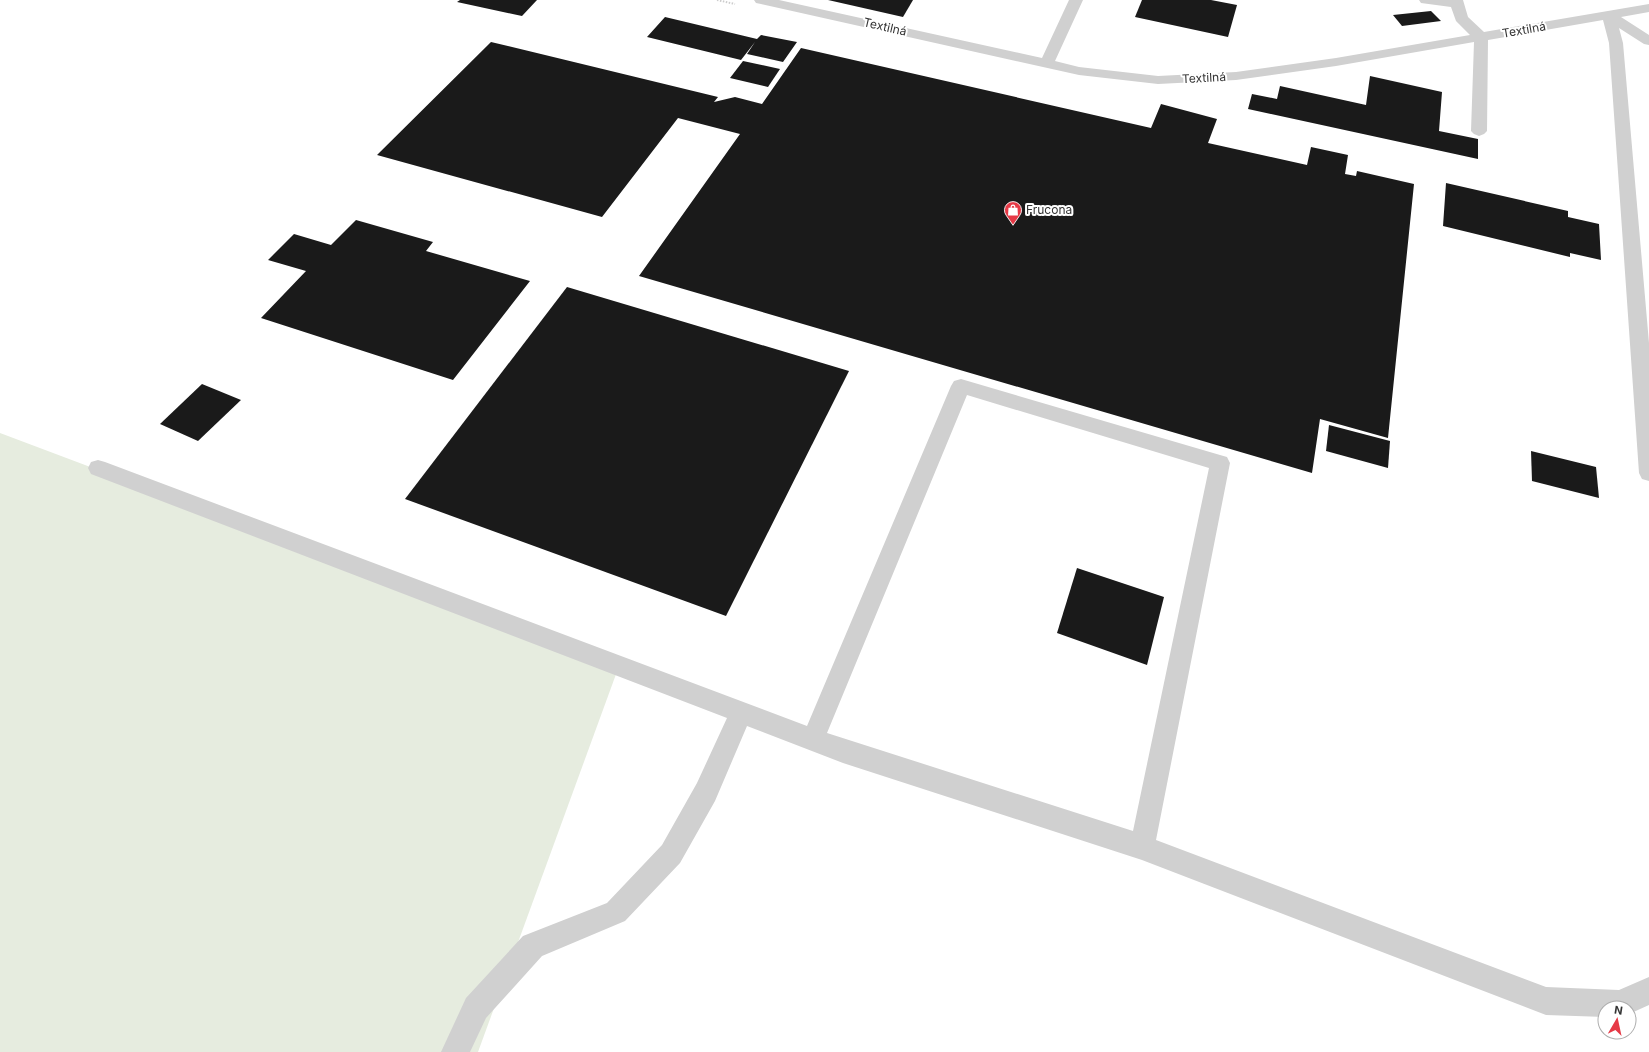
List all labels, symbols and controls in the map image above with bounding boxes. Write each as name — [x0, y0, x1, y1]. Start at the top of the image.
street label: Textilná — [862, 14, 908, 39]
street label: Textilná — [1501, 18, 1547, 41]
street label: Textilná — [1182, 69, 1226, 86]
shop icon: Frucona — [1003, 200, 1023, 225]
place label: Frucona — [1026, 202, 1072, 217]
north arrow — [1597, 1000, 1637, 1040]
text: N — [1613, 1003, 1624, 1018]

